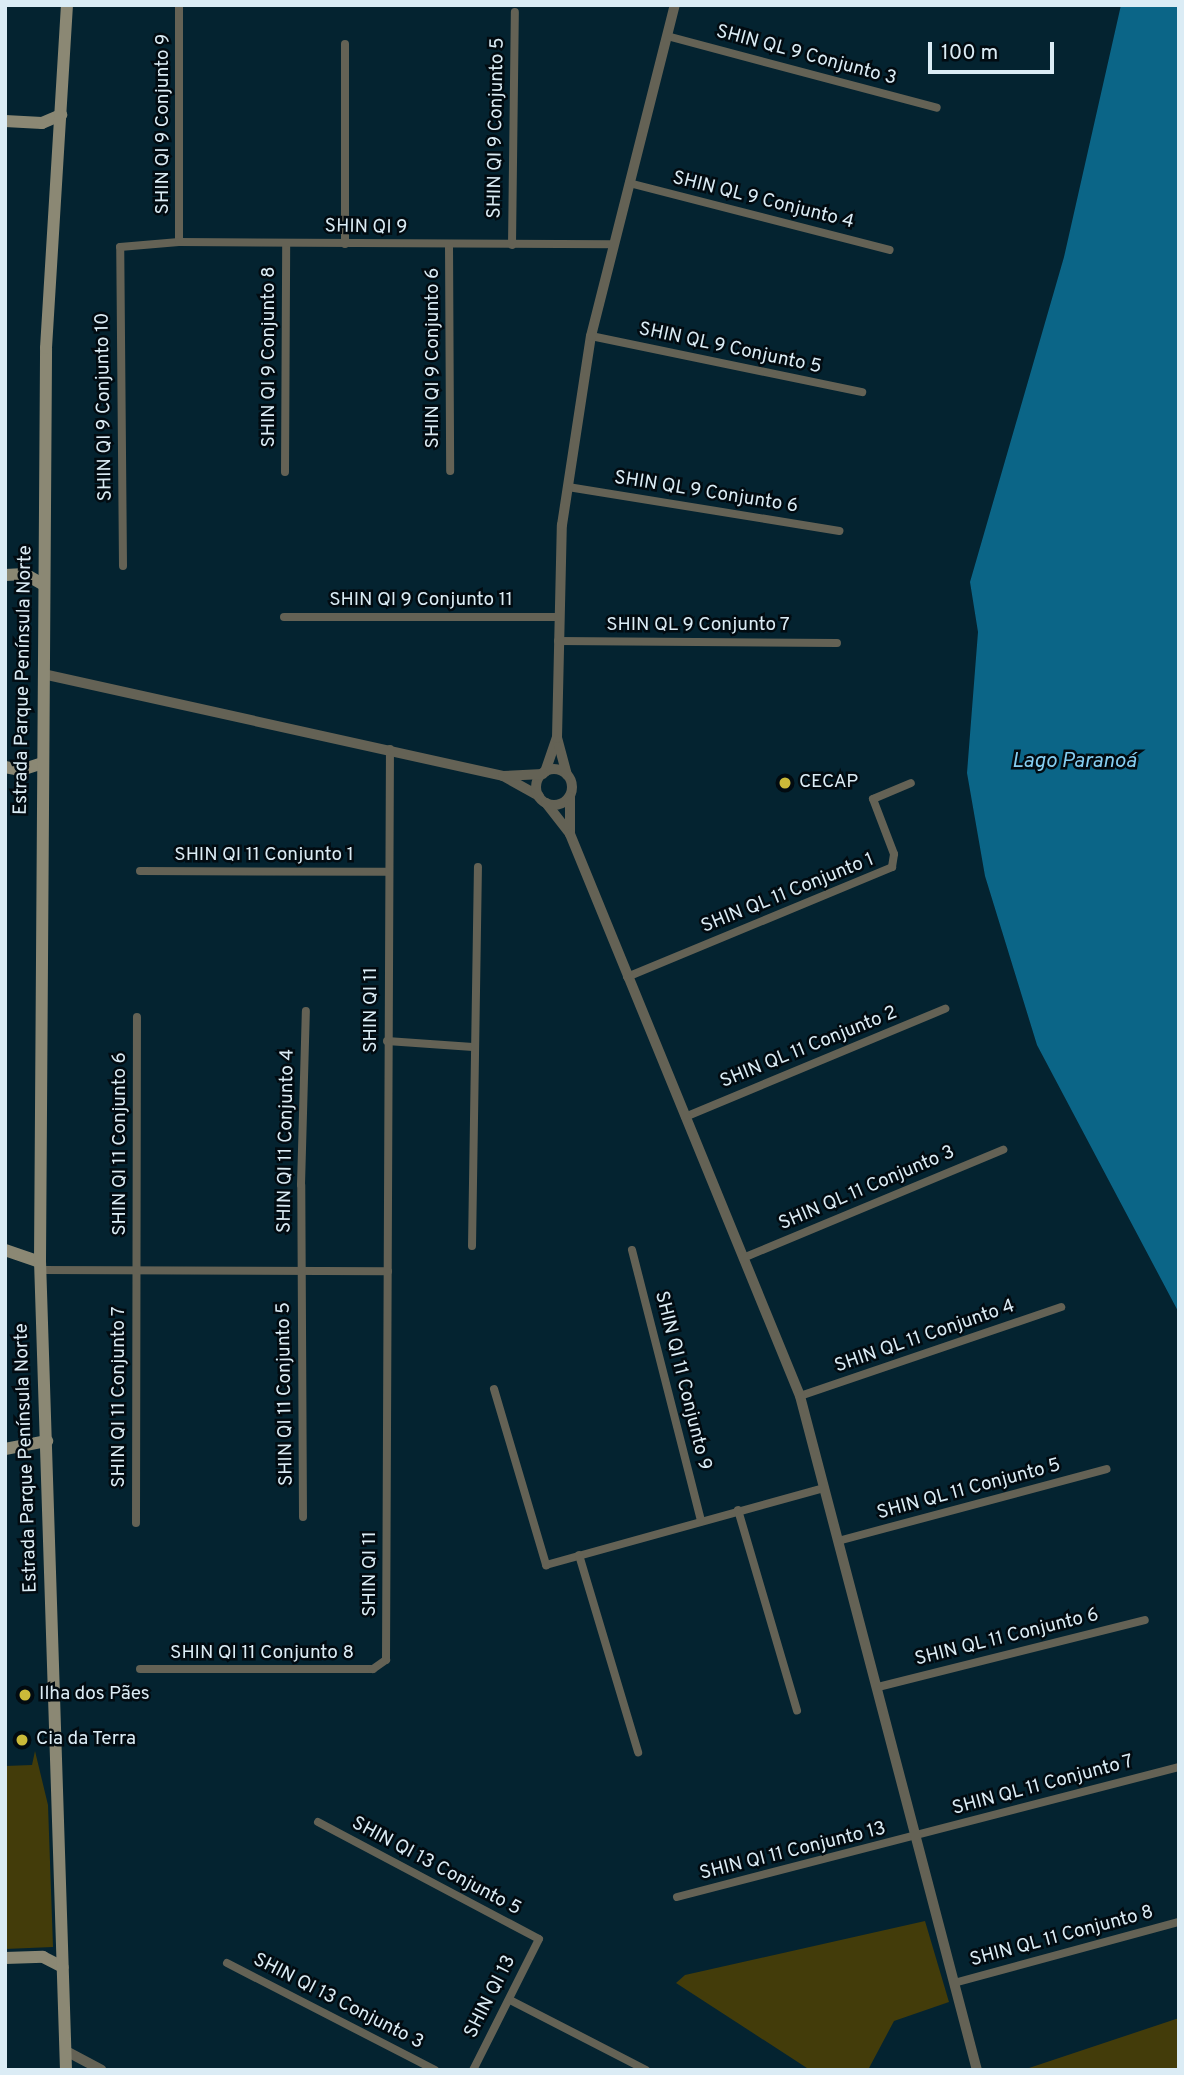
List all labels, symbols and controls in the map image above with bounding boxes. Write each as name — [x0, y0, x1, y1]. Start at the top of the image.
street label: SHIN QL 9 Conjunto 3 — [713, 21, 899, 91]
scale bar — [932, 28, 1058, 72]
street label: SHIN QI 9 Conjunto 9 — [153, 34, 175, 214]
street label: SHIN QI 9 Conjunto 5 — [484, 37, 510, 219]
text: 100 m — [941, 40, 998, 67]
street label: SHIN QL 9 Conjunto 4 — [670, 167, 856, 235]
street label: SHIN QI 9 — [324, 216, 408, 240]
street label: SHIN QI 9 Conjunto 8 — [259, 266, 281, 448]
street label: SHIN QI 9 Conjunto 6 — [423, 268, 445, 448]
street label: SHIN QI 9 Conjunto 10 — [92, 312, 118, 502]
street label: SHIN QL 9 Conjunto 5 — [636, 318, 824, 380]
street label: SHIN QL 9 Conjunto 6 — [612, 467, 800, 519]
street label: Estrada Parque Península Norte — [10, 545, 38, 815]
street label: SHIN QI 9 Conjunto 11 — [329, 590, 513, 612]
street label: SHIN QL 9 Conjunto 7 — [606, 615, 790, 637]
water label: Lago Paranoá — [1012, 749, 1136, 775]
place label: CECAP — [799, 772, 858, 794]
marker: CECAP — [777, 775, 793, 791]
street label: SHIN QI 11 Conjunto 1 — [174, 845, 354, 867]
street label: SHIN QL 11 Conjunto 1 — [698, 849, 878, 939]
street label: SHIN QI 11 — [361, 967, 383, 1053]
street label: SHIN QL 11 Conjunto 2 — [717, 1002, 901, 1094]
street label: SHIN QI 11 Conjunto 4 — [274, 1049, 300, 1233]
street label: SHIN QI 11 Conjunto 6 — [110, 1052, 132, 1236]
street label: SHIN QL 11 Conjunto 3 — [776, 1142, 958, 1236]
street label: SHIN QI 11 Conjunto 9 — [649, 1289, 715, 1473]
street label: SHIN QL 11 Conjunto 4 — [832, 1295, 1018, 1379]
street label: SHIN QI 11 Conjunto 5 — [273, 1302, 299, 1486]
street label: SHIN QI 11 Conjunto 7 — [109, 1306, 131, 1488]
street label: Estrada Parque Península Norte — [11, 1323, 43, 1593]
street label: SHIN QL 11 Conjunto 5 — [875, 1454, 1063, 1526]
street label: SHIN QI 11 — [360, 1531, 382, 1617]
street label: SHIN QL 11 Conjunto 6 — [913, 1604, 1101, 1672]
street label: SHIN QI 11 Conjunto 8 — [170, 1643, 354, 1665]
place label: Ilha dos Pães — [39, 1684, 150, 1706]
marker: Ilha dos Pães — [17, 1687, 33, 1703]
place label: Cia da Terra — [36, 1729, 137, 1751]
marker: Cia da Terra — [14, 1732, 30, 1748]
street label: SHIN QL 11 Conjunto 7 — [949, 1751, 1137, 1821]
street label: SHIN QI 13 Conjunto 5 — [347, 1813, 525, 1921]
street label: SHIN QI 11 Conjunto 13 — [698, 1818, 888, 1886]
street label: SHIN QL 11 Conjunto 8 — [968, 1902, 1156, 1972]
street label: SHIN QI 13 Conjunto 3 — [249, 1949, 427, 2055]
street label: SHIN QI 13 — [460, 1952, 522, 2042]

